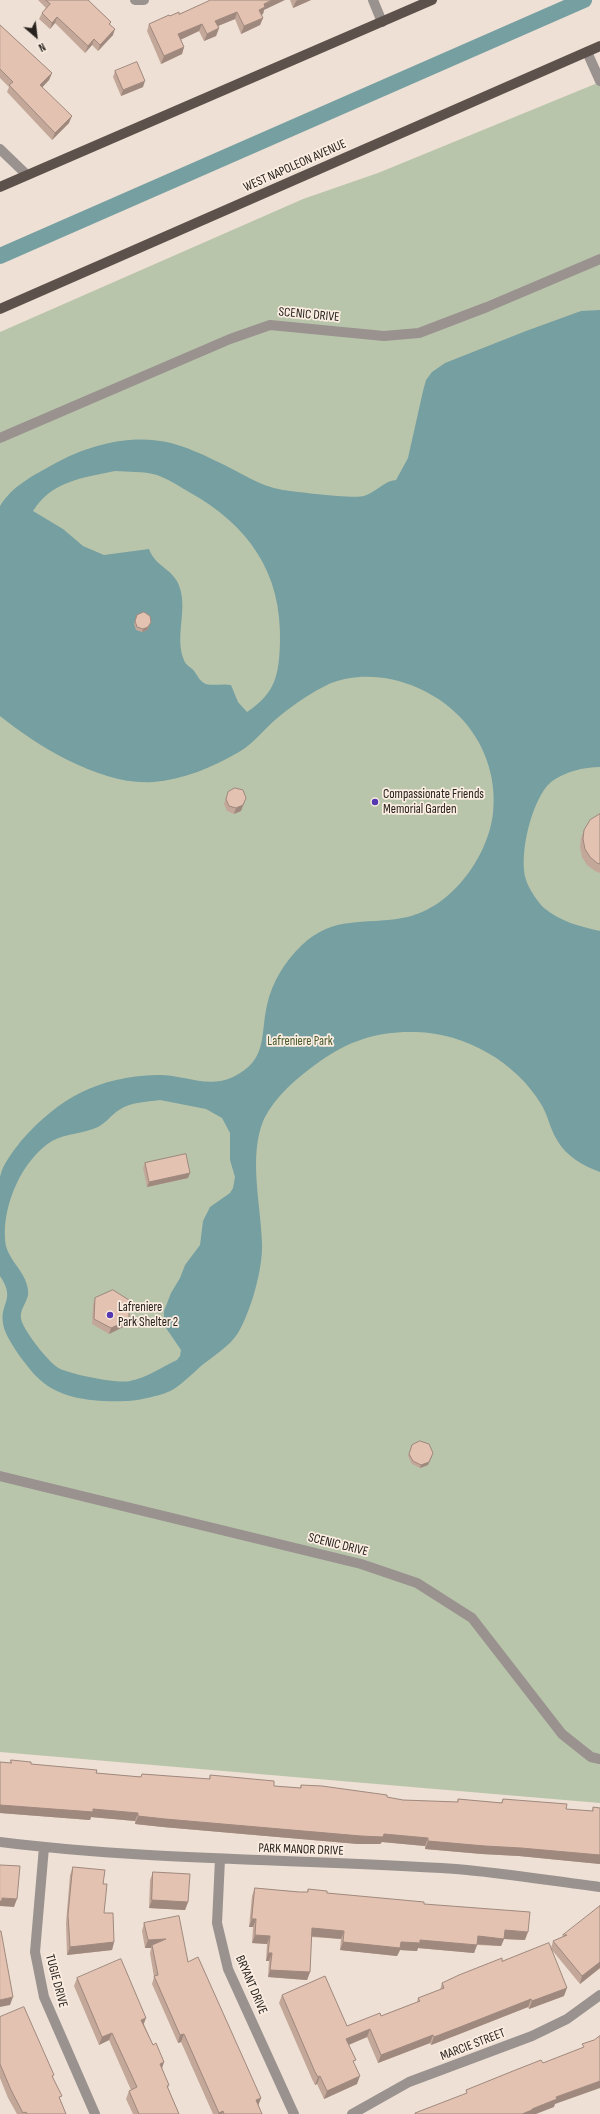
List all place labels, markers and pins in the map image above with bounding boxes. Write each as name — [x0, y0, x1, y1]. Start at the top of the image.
place label: Compassionate Friends Memorial Garden — [383, 787, 484, 818]
marker: Compassionate Friends Memorial Garden — [370, 797, 380, 807]
place label: Lafreniere Park Shelter 2 — [118, 1300, 178, 1331]
marker: Lafreniere Park Shelter 2 — [105, 1310, 115, 1320]

